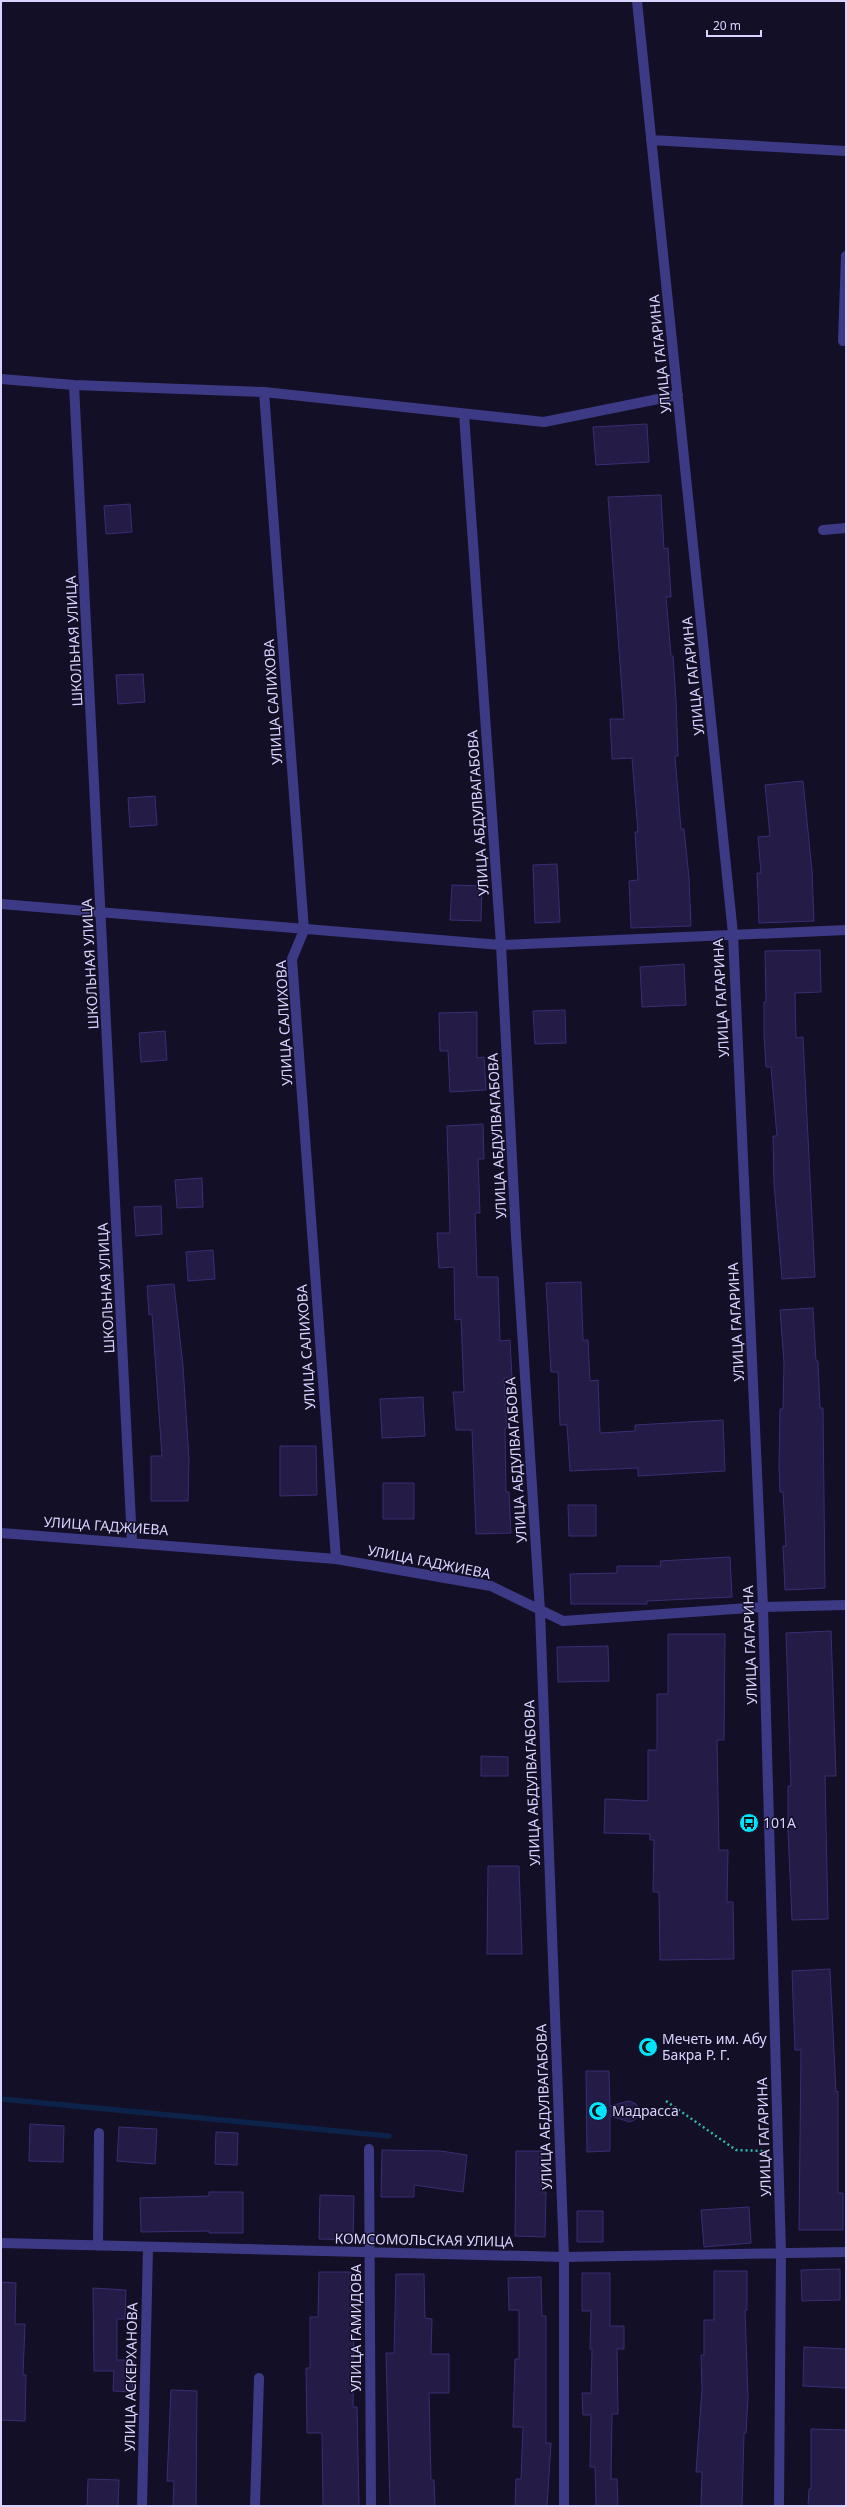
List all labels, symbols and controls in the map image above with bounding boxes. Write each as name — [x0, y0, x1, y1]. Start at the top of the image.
scale bar — [707, 12, 761, 38]
text: 20 m — [713, 17, 741, 34]
street label: УЛИЦА ГАГАРИНА — [644, 294, 675, 414]
street label: ШКОЛЬНАЯ УЛИЦА — [61, 575, 86, 707]
street label: УЛИЦА ГАГАРИНА — [677, 616, 708, 736]
street label: УЛИЦА САЛИХОВА — [259, 639, 286, 765]
street label: УЛИЦА АБДУЛВАГАБОВА — [462, 730, 493, 896]
street label: ШКОЛЬНАЯ УЛИЦА — [77, 898, 102, 1030]
street label: УЛИЦА ГАГАРИНА — [708, 938, 733, 1058]
street label: УЛИЦА САЛИХОВА — [271, 960, 296, 1086]
street label: УЛИЦА АБДУЛВАГАБОВА — [483, 1053, 510, 1219]
street label: ШКОЛЬНАЯ УЛИЦА — [93, 1222, 118, 1354]
street label: УЛИЦА ГАГАРИНА — [723, 1262, 748, 1382]
street label: УЛИЦА САЛИХОВА — [292, 1284, 319, 1410]
street label: УЛИЦА АБДУЛВАГАБОВА — [500, 1377, 531, 1543]
street label: УЛИЦА ГАДЖИЕВА — [43, 1512, 169, 1539]
street label: УЛИЦА ГАДЖИЕВА — [366, 1540, 492, 1583]
street label: УЛИЦА ГАГАРИНА — [738, 1585, 761, 1705]
street label: УЛИЦА АБДУЛВАГАБОВА — [519, 1700, 544, 1866]
bus stop icon: 101А — [738, 1812, 760, 1834]
place label: 101А — [763, 1813, 796, 1832]
street label: УЛИЦА АБДУЛВАГАБОВА — [531, 2024, 556, 2190]
place label: Мечеть им. Абу Бакра Р. Г. — [662, 2029, 768, 2064]
mosque icon: Мечеть им. Абу Бакра Р. Г. — [637, 2036, 659, 2058]
street label: УЛИЦА ГАГАРИНА — [752, 2077, 775, 2197]
mosque icon: Мадрасса — [587, 2100, 609, 2122]
place label: Мадрасса — [612, 2101, 679, 2120]
street label: КОМСОМОЛЬСКАЯ УЛИЦА — [334, 2228, 514, 2251]
street label: УЛИЦА ГАМИДОВА — [346, 2264, 365, 2392]
street label: УЛИЦА АСКЕРХАНОВА — [120, 2302, 141, 2452]

